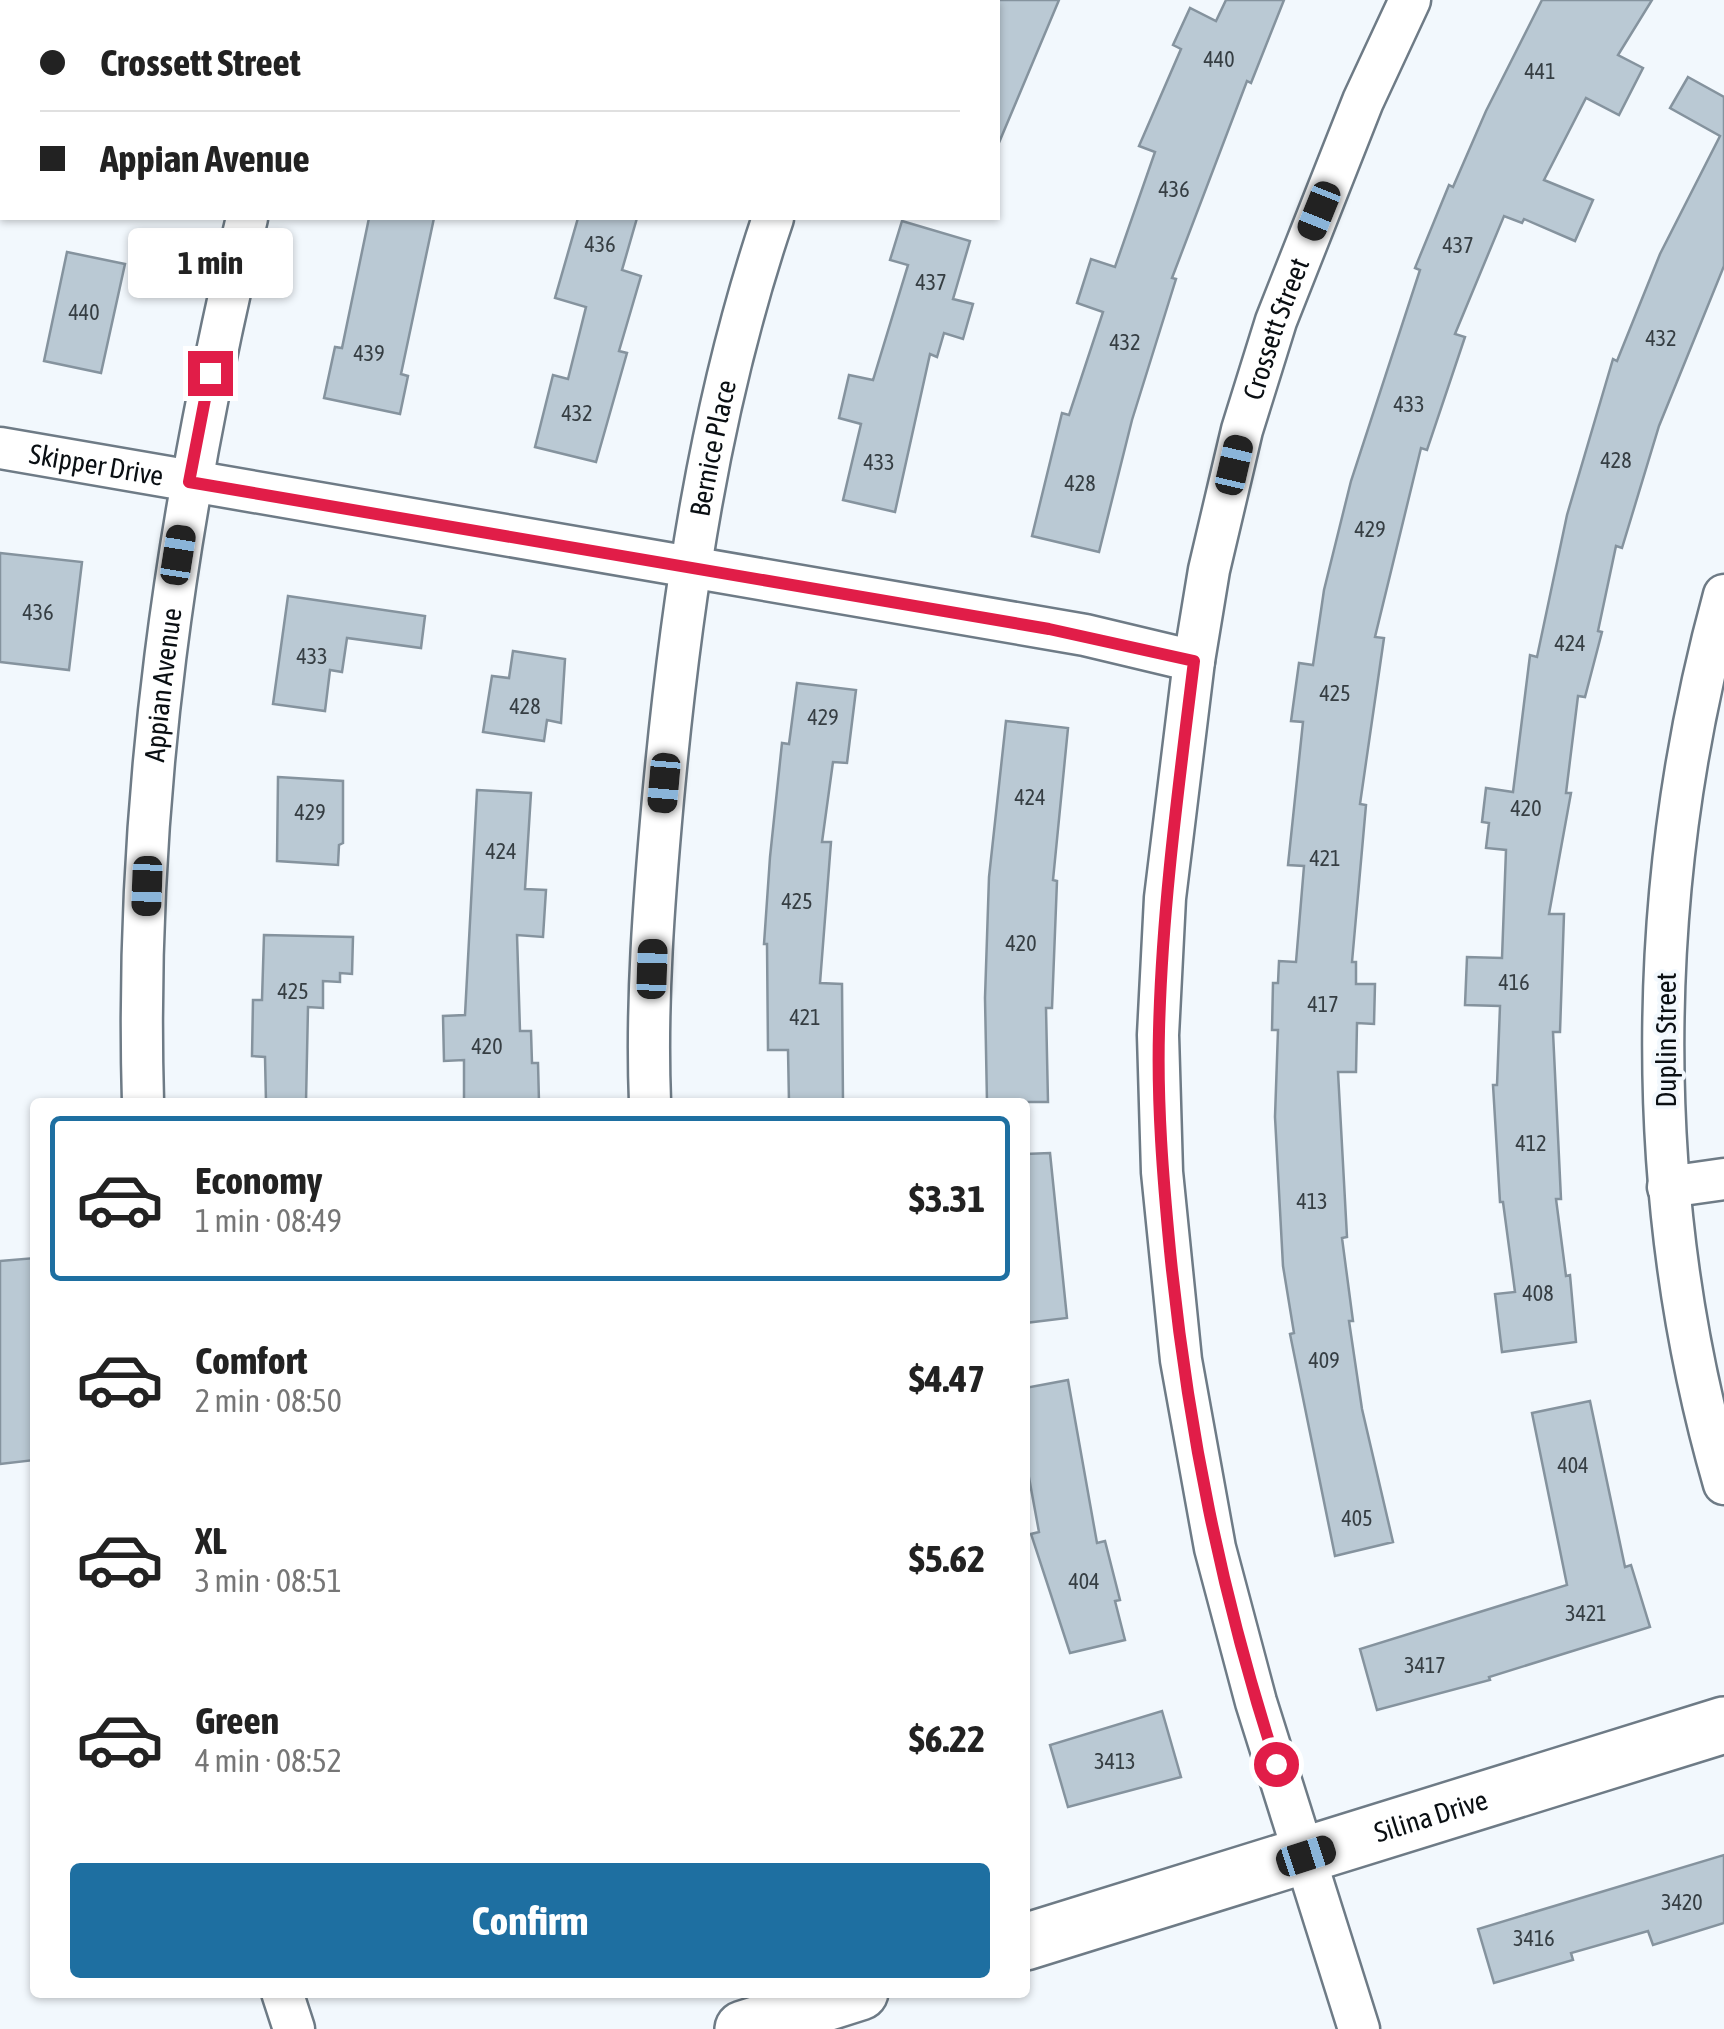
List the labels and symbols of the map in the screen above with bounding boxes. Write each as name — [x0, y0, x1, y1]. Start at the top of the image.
house number: 440 — [1203, 46, 1235, 72]
house number: 441 — [1524, 58, 1556, 84]
house number: 436 — [1158, 176, 1190, 202]
car — [1294, 178, 1344, 244]
callout: 1 min — [128, 228, 292, 298]
house number: 436 — [584, 231, 616, 257]
house number: 437 — [1442, 232, 1474, 258]
street label: Crossett Street — [1236, 253, 1315, 404]
house number: 437 — [915, 269, 947, 295]
house number: 440 — [68, 299, 100, 325]
house number: 432 — [1645, 325, 1677, 351]
house number: 432 — [1109, 329, 1141, 355]
house number: 439 — [353, 340, 385, 366]
route end — [188, 351, 233, 396]
street label: Bernice Place — [683, 377, 742, 519]
house number: 433 — [1393, 391, 1425, 417]
house number: 432 — [561, 400, 593, 426]
car — [1213, 432, 1255, 498]
street label: Skipper Drive — [27, 437, 166, 492]
house number: 428 — [1600, 447, 1632, 473]
house number: 433 — [863, 449, 895, 475]
house number: 428 — [1064, 470, 1096, 496]
house number: 429 — [1354, 516, 1386, 542]
car — [158, 523, 198, 587]
house number: 436 — [22, 599, 54, 625]
street label: Appian Avenue — [138, 606, 188, 763]
house number: 424 — [1554, 630, 1586, 656]
house number: 433 — [296, 643, 328, 669]
house number: 425 — [1319, 680, 1351, 706]
house number: 428 — [509, 693, 541, 719]
house number: 429 — [807, 704, 839, 730]
car — [646, 752, 682, 814]
house number: 424 — [1014, 784, 1046, 810]
house number: 420 — [1510, 795, 1542, 821]
house number: 429 — [294, 799, 326, 825]
house number: 424 — [485, 838, 517, 864]
house number: 421 — [1309, 845, 1341, 871]
car — [131, 855, 163, 917]
house number: 425 — [781, 888, 813, 914]
house number: 420 — [1005, 930, 1037, 956]
car — [636, 938, 668, 1000]
house number: 416 — [1498, 969, 1530, 995]
street label: Duplin Street — [1650, 972, 1682, 1108]
house number: 425 — [277, 978, 309, 1004]
house number: 417 — [1307, 991, 1339, 1017]
house number: 421 — [789, 1004, 821, 1030]
house number: 420 — [471, 1033, 503, 1059]
house number: 412 — [1515, 1130, 1547, 1156]
house number: 413 — [1296, 1188, 1328, 1214]
house number: 408 — [1522, 1280, 1554, 1306]
house number: 409 — [1308, 1347, 1340, 1373]
house number: 404 — [1557, 1452, 1589, 1478]
house number: 405 — [1341, 1505, 1373, 1531]
house number: 404 — [1068, 1568, 1100, 1594]
house number: 3421 — [1565, 1600, 1607, 1626]
house number: 3417 — [1404, 1652, 1446, 1678]
route start — [1254, 1742, 1299, 1787]
house number: 3413 — [1094, 1748, 1136, 1774]
street label: Silina Drive — [1370, 1783, 1491, 1849]
car — [1273, 1832, 1339, 1880]
house number: 3420 — [1661, 1889, 1703, 1915]
house number: 3416 — [1513, 1925, 1555, 1951]

